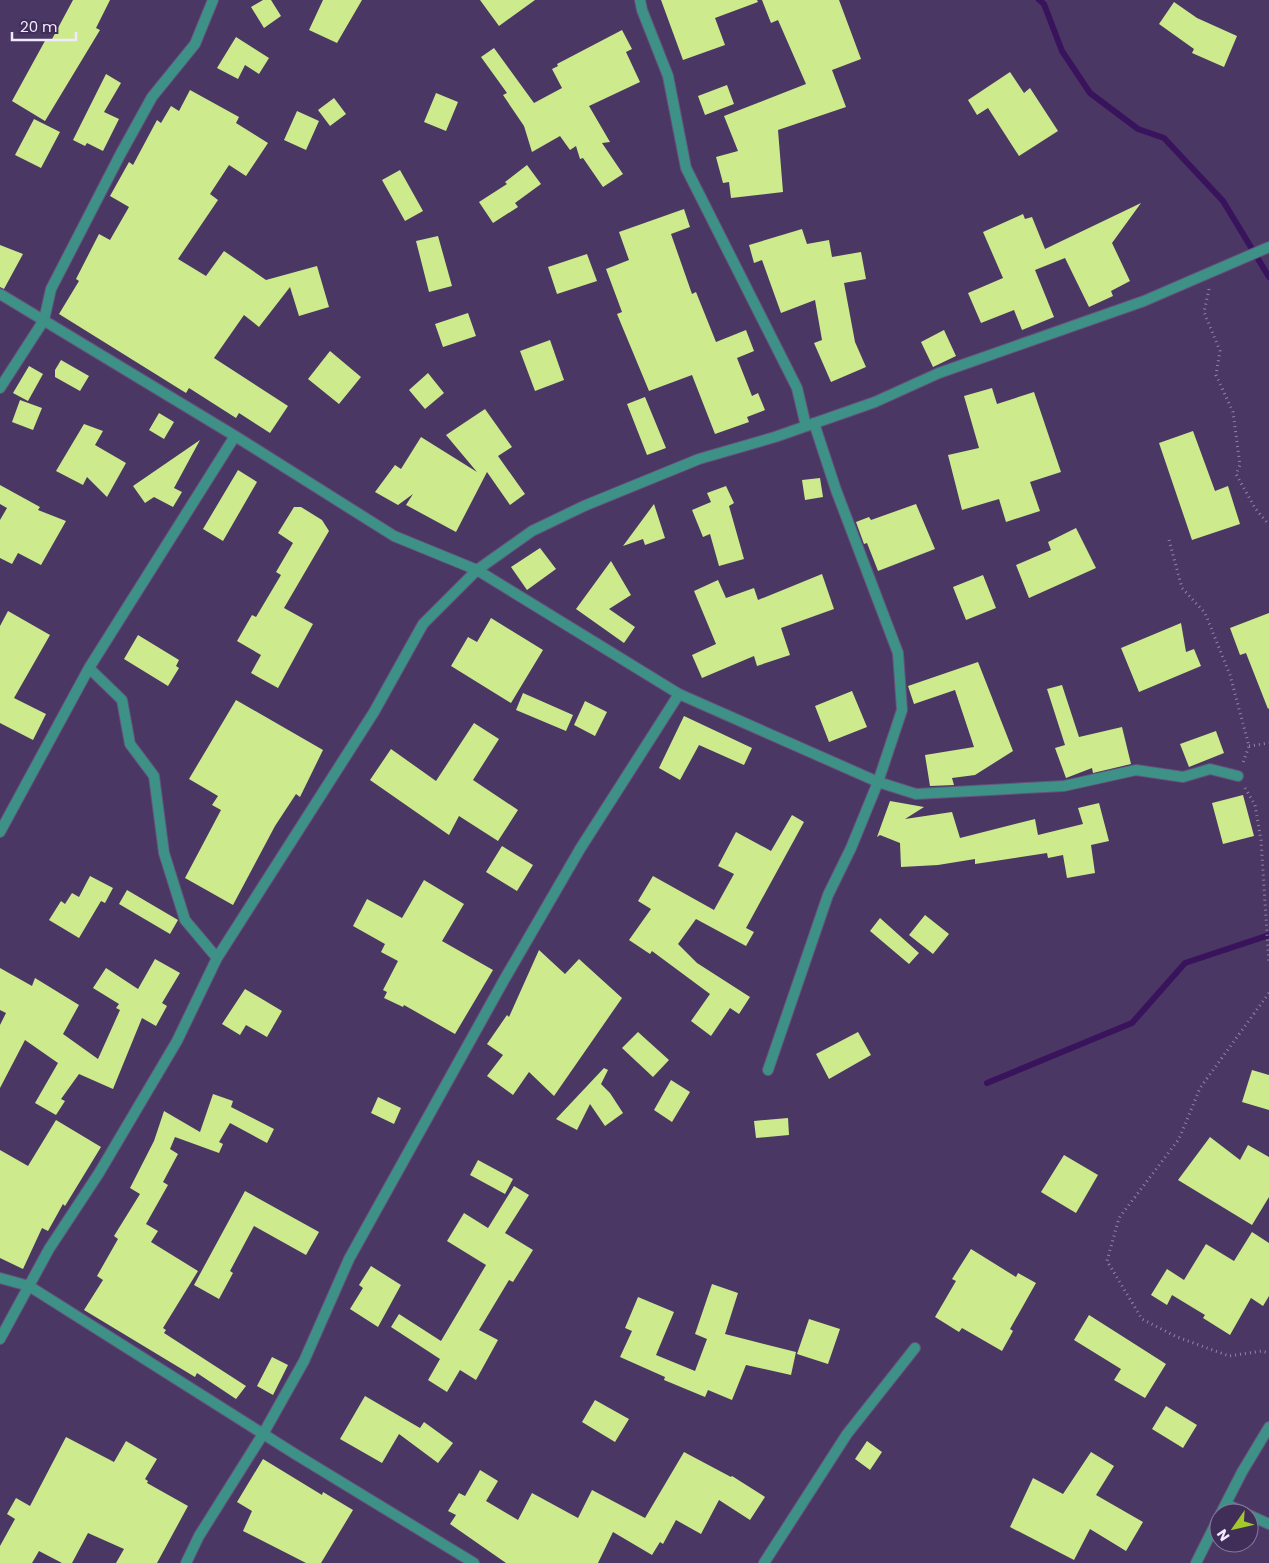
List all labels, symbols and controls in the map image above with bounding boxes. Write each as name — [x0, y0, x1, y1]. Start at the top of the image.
scale bar — [12, 10, 76, 42]
text: 20 m — [20, 16, 58, 37]
north arrow — [1209, 1503, 1259, 1553]
text: N — [1212, 1525, 1234, 1545]

